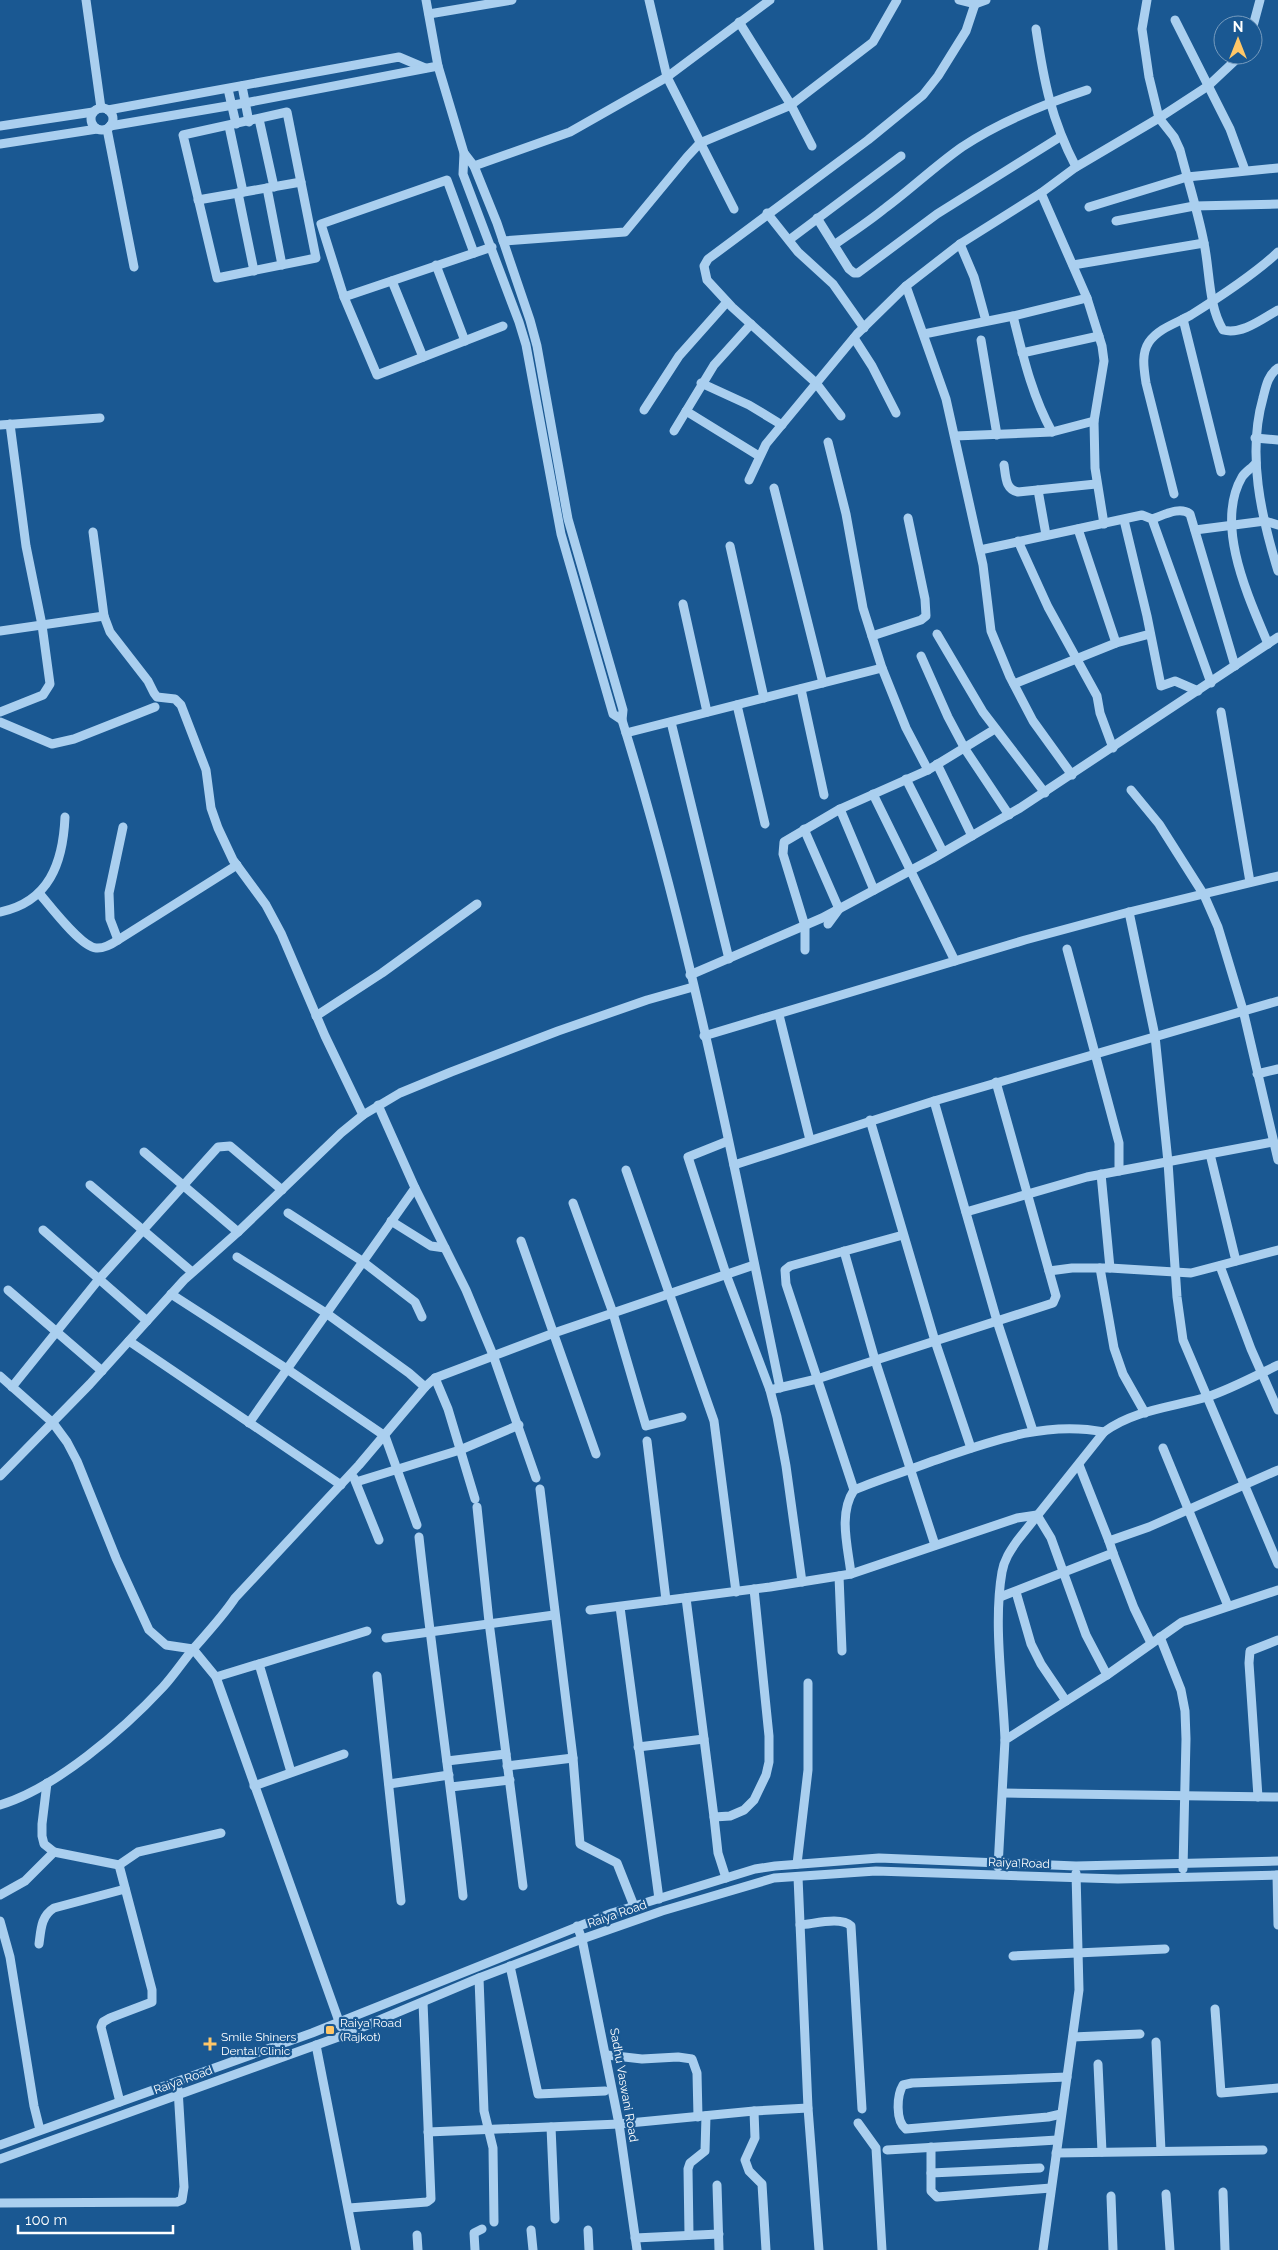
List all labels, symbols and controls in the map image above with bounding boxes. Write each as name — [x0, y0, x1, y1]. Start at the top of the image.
north arrow — [1213, 15, 1263, 65]
text: N — [1233, 19, 1243, 35]
street label: Raiya Road — [988, 1855, 1050, 1871]
street label: Raiya Road — [586, 1897, 648, 1931]
place label: Raiya Road (Rajkot) — [340, 2016, 402, 2044]
marker: Raiya Road (Rajkot) — [324, 2024, 336, 2036]
street label: Sadhu Vaswani Road — [607, 2027, 641, 2143]
place label: Smile Shiners Dental Clinic — [221, 2030, 296, 2058]
marker: Smile Shiners Dental Clinic — [203, 2037, 217, 2051]
street label: Raiya Road — [152, 2063, 214, 2097]
scale bar — [18, 2202, 172, 2234]
text: 100 m — [25, 2211, 67, 2229]

